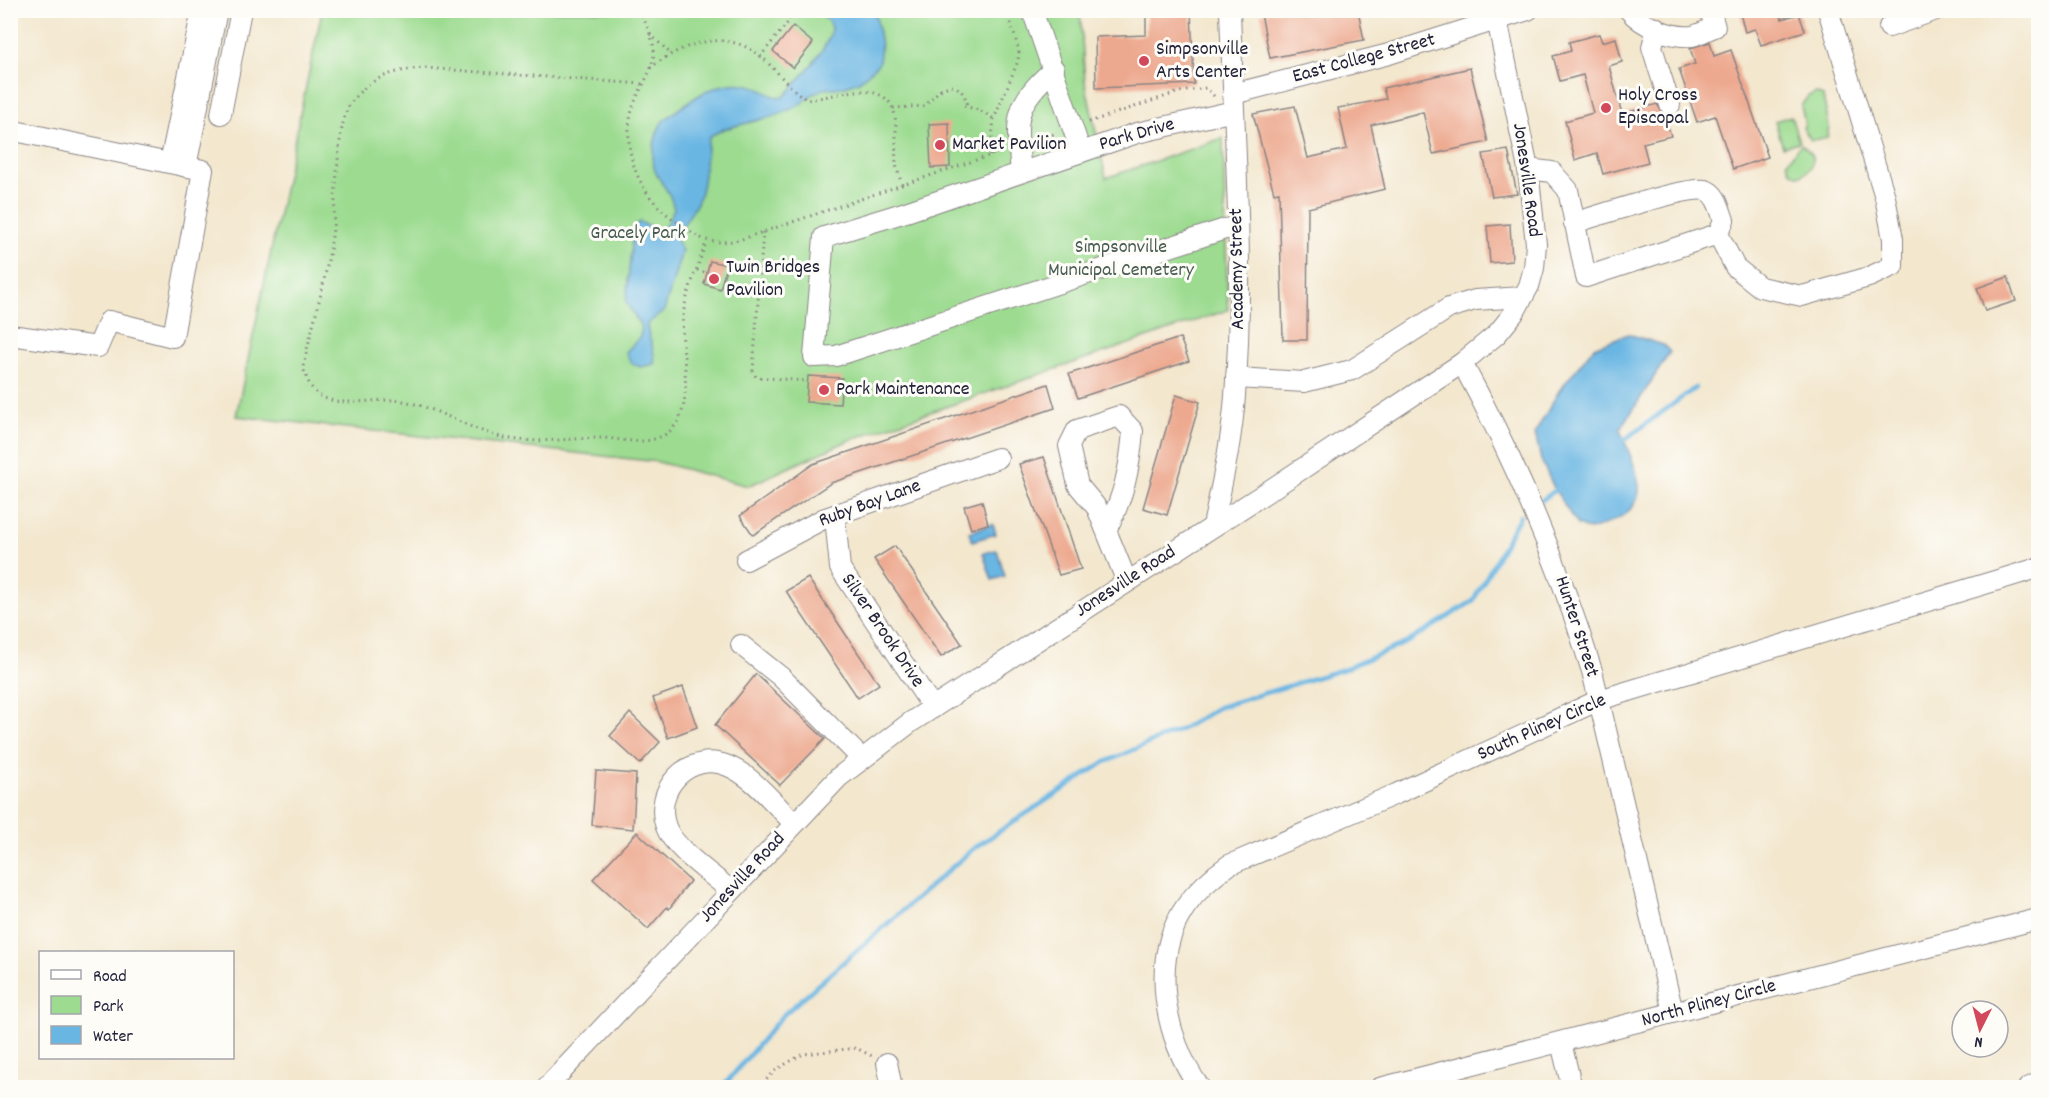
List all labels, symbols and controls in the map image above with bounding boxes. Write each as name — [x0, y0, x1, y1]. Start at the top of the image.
street label: East College Street — [1290, 26, 1438, 92]
place label: Simpsonville Arts Center — [1156, 36, 1249, 87]
marker: Simpsonville Arts Center — [1137, 54, 1151, 68]
place label: Holy Cross Episcopal — [1618, 82, 1698, 133]
marker: Holy Cross Episcopal — [1599, 101, 1613, 115]
street label: Park Drive — [1096, 111, 1178, 159]
street label: Jonesville Road — [1504, 121, 1548, 239]
place label: Market Pavilion — [952, 131, 1067, 159]
marker: Market Pavilion — [933, 138, 947, 152]
street label: Academy Street — [1223, 208, 1253, 330]
park label: Gracely Park — [590, 220, 686, 248]
park label: Simpsonville Municipal Cemetery — [1048, 234, 1195, 285]
place label: Twin Bridges Pavilion — [726, 254, 820, 305]
marker: Twin Bridges Pavilion — [707, 272, 721, 286]
place label: Park Maintenance — [836, 376, 970, 404]
marker: Park Maintenance — [817, 383, 831, 397]
street label: Ruby Bay Lane — [815, 473, 925, 535]
street label: Jonesville Road — [1070, 539, 1182, 625]
street label: Silver Brook Drive — [833, 568, 931, 694]
street label: Hunter Street — [1546, 573, 1606, 681]
street label: South Pliney Circle — [1473, 687, 1611, 769]
street label: Jonesville Road — [694, 826, 792, 930]
legend — [39, 951, 234, 1059]
text: Road — [93, 965, 127, 990]
street label: North Pliney Circle — [1639, 973, 1780, 1035]
text: Park — [93, 995, 124, 1020]
north arrow — [1950, 999, 2010, 1059]
text: Water — [93, 1025, 133, 1050]
text: N — [1973, 1030, 1984, 1053]

